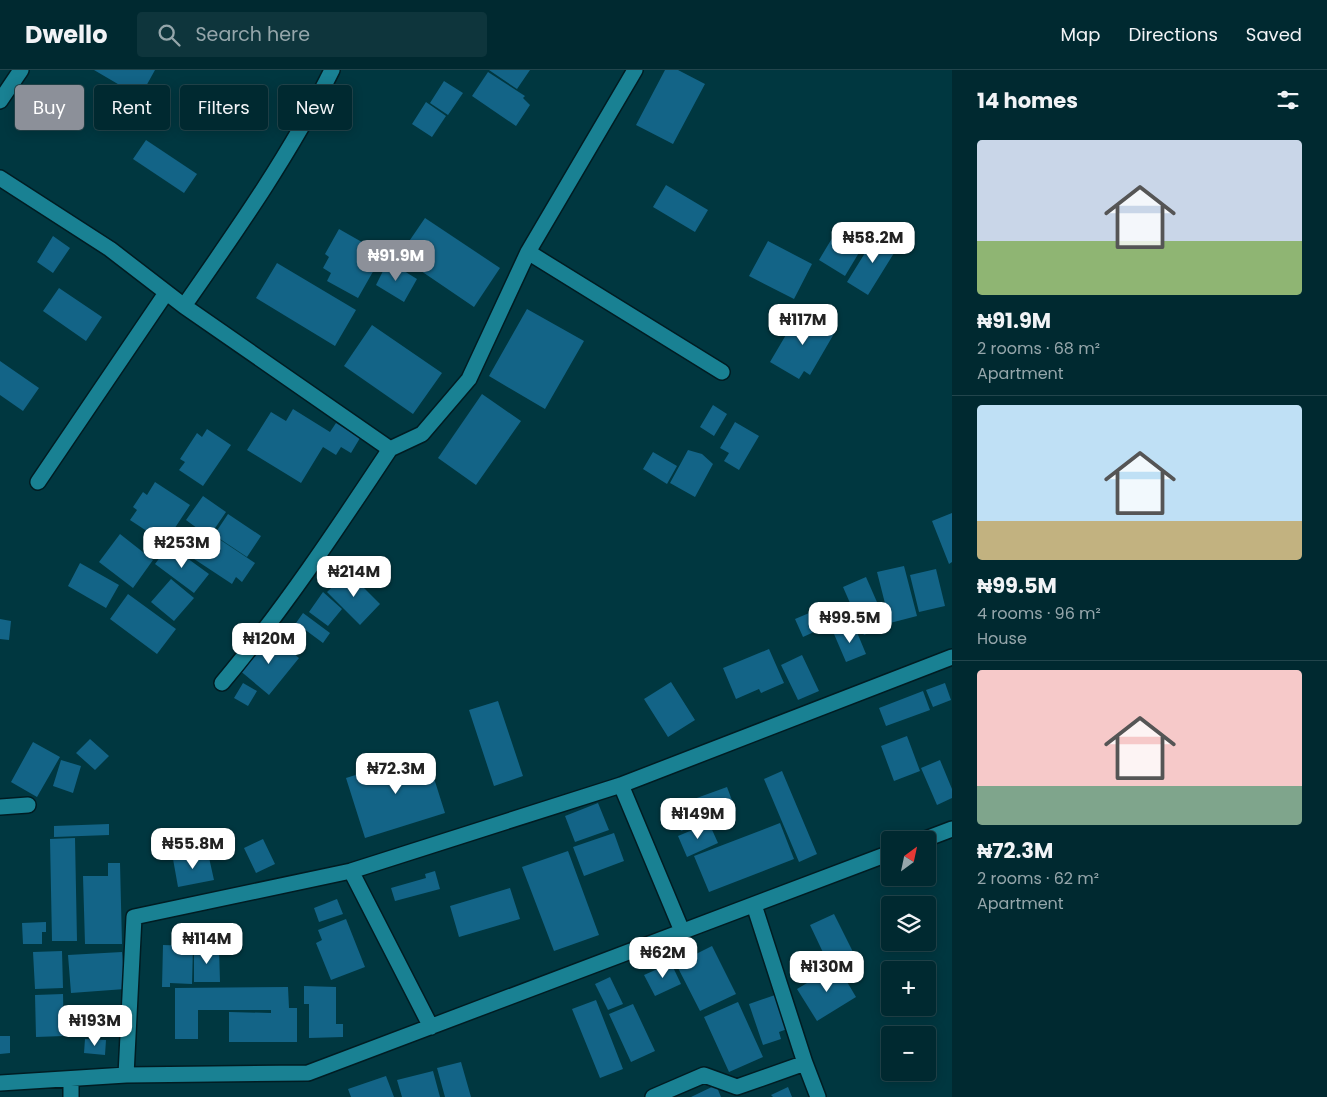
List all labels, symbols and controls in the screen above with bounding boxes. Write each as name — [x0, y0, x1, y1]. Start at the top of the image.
search box — [137, 12, 487, 57]
text: Dwello — [25, 18, 107, 51]
icon: search — [155, 21, 183, 49]
text: Search here — [195, 21, 310, 48]
text: Map — [1061, 22, 1100, 47]
text: Directions — [1128, 22, 1218, 47]
text: Saved — [1246, 22, 1302, 47]
chip: Buy — [15, 85, 84, 130]
chip: Rent — [94, 85, 170, 130]
chip: Filters — [180, 85, 268, 130]
chip: New — [278, 85, 352, 130]
text: 14 homes — [977, 86, 1078, 115]
icon: filters — [1274, 86, 1302, 114]
icon: home — [1095, 172, 1185, 262]
pin: ₦58.2M — [832, 222, 914, 264]
text: ₦58.2M — [843, 226, 903, 249]
pin: ₦91.9M — [355, 240, 437, 282]
text: ₦91.9M — [368, 244, 424, 267]
pin: ₦117M — [768, 304, 838, 346]
text: ₦91.9M — [977, 306, 1051, 335]
text: ₦117M — [780, 308, 826, 331]
text: 2 rooms · 68 m² — [977, 337, 1100, 360]
text: Apartment — [977, 362, 1064, 385]
icon: home — [1095, 438, 1185, 528]
pin: ₦253M — [147, 526, 217, 569]
text: ₦253M — [154, 531, 210, 554]
pin: ₦214M — [319, 556, 389, 598]
text: ₦214M — [328, 560, 380, 583]
text: ₦99.5M — [977, 571, 1057, 600]
pin: ₦99.5M — [809, 602, 891, 644]
text: 4 rooms · 96 m² — [977, 602, 1101, 625]
text: ₦99.5M — [820, 606, 880, 629]
pin: ₦120M — [234, 622, 304, 665]
text: ₦120M — [243, 627, 295, 650]
text: House — [977, 627, 1027, 650]
icon: home — [1095, 703, 1185, 793]
pin: ₦72.3M — [355, 752, 437, 795]
text: ₦72.3M — [367, 757, 425, 780]
pin: ₦149M — [663, 798, 733, 840]
text: ₦149M — [672, 802, 724, 825]
pin: ₦55.8M — [152, 828, 234, 870]
north arrow — [881, 831, 936, 886]
map controls — [881, 831, 936, 1081]
text: ₦55.8M — [162, 832, 224, 855]
text: ₦72.3M — [977, 836, 1053, 865]
text: 2 rooms · 62 m² — [977, 867, 1099, 890]
text: Apartment — [977, 892, 1064, 915]
button: layers — [881, 896, 936, 951]
pin: ₦114M — [172, 922, 242, 965]
text: ₦114M — [182, 927, 232, 950]
pin: ₦62M — [633, 936, 693, 979]
text: ₦62M — [640, 941, 686, 964]
pin: ₦130M — [792, 950, 862, 993]
text: ₦130M — [801, 955, 853, 978]
button: + — [881, 961, 936, 1016]
pin: ₦193M — [60, 1004, 130, 1047]
text: ₦193M — [69, 1009, 121, 1032]
button: − — [881, 1026, 936, 1081]

